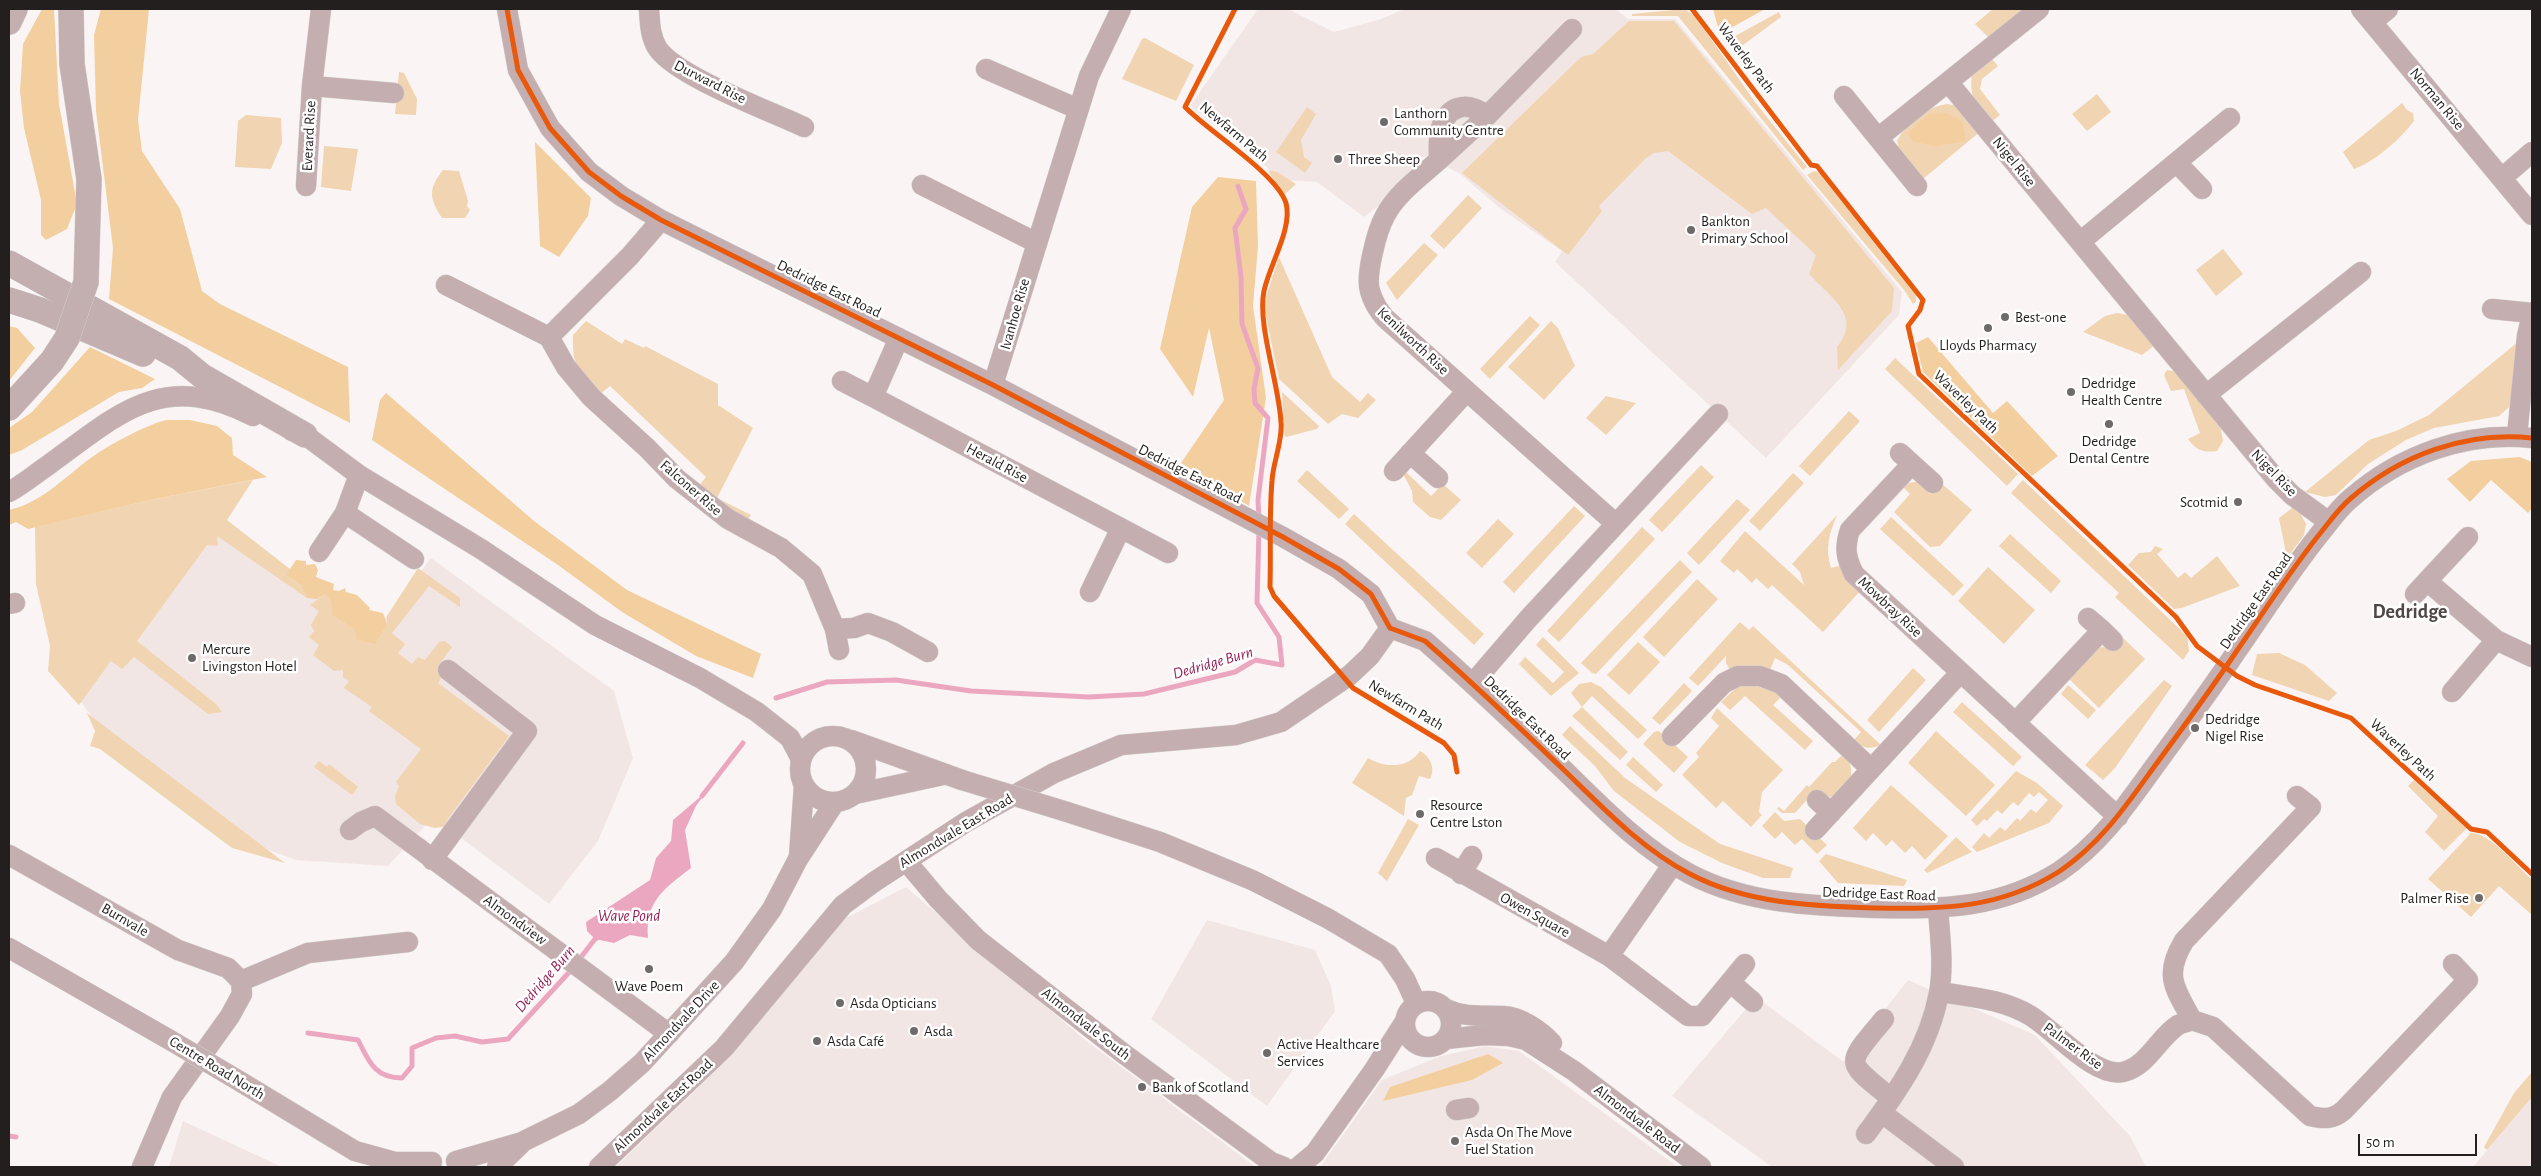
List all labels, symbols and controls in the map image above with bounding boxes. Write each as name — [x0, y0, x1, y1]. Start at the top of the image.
street label: Waverley Path — [1714, 19, 1778, 97]
street label: Durward Rise — [671, 56, 749, 108]
street label: Norman Rise — [2406, 64, 2468, 134]
street label: Newfarm Path — [1196, 98, 1272, 166]
street label: Everard Rise — [298, 100, 320, 172]
place label: Lanthorn Community Centre — [1394, 104, 1504, 139]
marker: Lanthorn Community Centre — [1378, 116, 1390, 128]
street label: Nigel Rise — [1989, 134, 2039, 190]
place label: Three Sheep — [1348, 150, 1420, 168]
marker: Three Sheep — [1332, 153, 1344, 165]
place label: Bankton Primary School — [1701, 212, 1789, 247]
marker: Bankton Primary School — [1685, 224, 1697, 236]
street label: Dedridge East Road — [774, 256, 884, 322]
street label: Ivanhoe Rise — [996, 276, 1034, 352]
street label: Kenilworth Rise — [1373, 303, 1453, 379]
place label: Best-one — [2015, 308, 2066, 326]
marker: Best-one — [1999, 311, 2011, 323]
marker: Lloyds Pharmacy — [1982, 322, 1994, 334]
place label: Lloyds Pharmacy — [1939, 336, 2037, 354]
street label: Waverley Path — [1930, 366, 2002, 438]
place label: Dedridge Health Centre — [2081, 374, 2162, 409]
marker: Dedridge Health Centre — [2065, 386, 2077, 398]
marker: Dedridge Dental Centre — [2103, 418, 2115, 430]
place label: Dedridge Dental Centre — [2069, 432, 2149, 467]
street label: Herald Rise — [963, 439, 1031, 487]
street label: Dedridge East Road — [1135, 440, 1245, 508]
street label: Nigel Rise — [2247, 446, 2301, 500]
street label: Falconer Rise — [656, 456, 726, 520]
place label: Scotmid — [2180, 493, 2228, 511]
marker: Scotmid — [2232, 496, 2244, 508]
street label: Dedridge East Road — [2216, 549, 2296, 653]
street label: Mowbray Rise — [1854, 573, 1926, 641]
district label: Dedridge — [2372, 600, 2448, 624]
place label: Mercure Livingston Hotel — [202, 640, 297, 675]
water label: Dedridge Burn — [1171, 642, 1255, 684]
marker: Mercure Livingston Hotel — [186, 652, 198, 664]
street label: Dedridge East Road — [1480, 672, 1574, 764]
street label: Newfarm Path — [1365, 676, 1447, 734]
place label: Dedridge Nigel Rise — [2205, 710, 2264, 745]
street label: Waverley Path — [2366, 715, 2440, 785]
marker: Dedridge Nigel Rise — [2189, 722, 2201, 734]
street label: Almondvale East Road — [896, 790, 1016, 872]
place label: Resource Centre Lston — [1430, 796, 1502, 831]
marker: Resource Centre Lston — [1414, 808, 1426, 820]
street label: Dedridge East Road — [1822, 883, 1936, 905]
street label: Owen Square — [1497, 888, 1573, 942]
place label: Palmer Rise — [2400, 889, 2469, 907]
street label: Almondview — [480, 891, 550, 949]
marker: Palmer Rise — [2473, 892, 2485, 904]
street label: Burnvale — [98, 899, 152, 941]
water label: Wave Pond — [598, 906, 660, 926]
water label: Dedridge Burn — [511, 942, 579, 1016]
marker: Wave Poem — [643, 963, 655, 975]
place label: Wave Poem — [615, 977, 683, 995]
street label: Almondvale Drive — [639, 977, 723, 1065]
street label: Almondvale South — [1038, 984, 1134, 1064]
place label: Asda Opticians — [850, 994, 936, 1012]
marker: Asda Opticians — [834, 997, 846, 1009]
street label: Palmer Rise — [2040, 1019, 2106, 1073]
place label: Asda — [924, 1022, 953, 1040]
marker: Asda — [908, 1025, 920, 1037]
street label: Centre Road North — [166, 1032, 268, 1104]
place label: Asda Café — [827, 1032, 884, 1050]
marker: Asda Café — [811, 1035, 823, 1047]
place label: Active Healthcare Services — [1277, 1035, 1379, 1070]
marker: Active Healthcare Services — [1261, 1047, 1273, 1059]
street label: Almondvale East Road — [609, 1055, 717, 1157]
place label: Bank of Scotland — [1152, 1078, 1249, 1096]
marker: Bank of Scotland — [1136, 1081, 1148, 1093]
street label: Almondvale Road — [1590, 1081, 1684, 1157]
place label: Asda On The Move Fuel Station — [1465, 1123, 1572, 1158]
scale bar — [2361, 1124, 2480, 1156]
marker: Asda On The Move Fuel Station — [1449, 1135, 1461, 1147]
text: 50 m — [2366, 1135, 2395, 1150]

